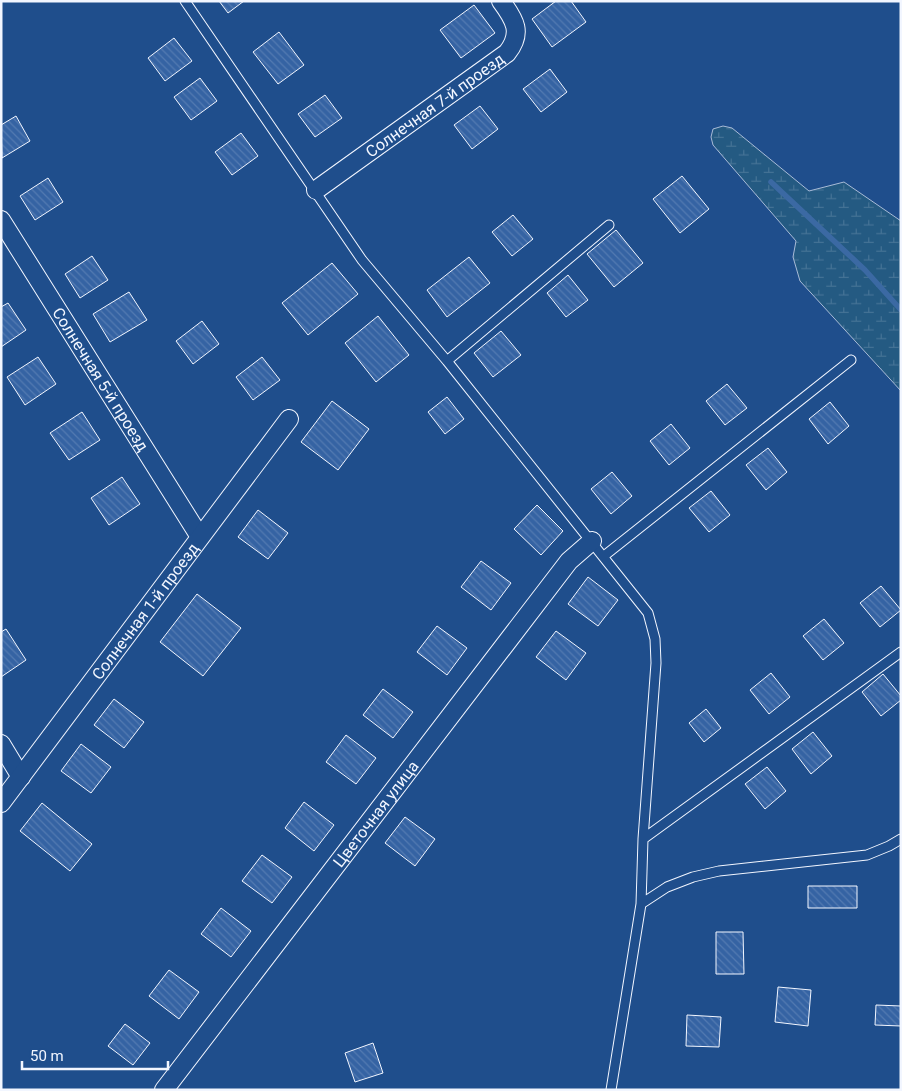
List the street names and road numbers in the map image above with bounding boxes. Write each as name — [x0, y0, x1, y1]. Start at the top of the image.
street label: Солнечная 7-й проезд — [362, 49, 508, 161]
street label: Солнечная 5-й проезд — [48, 304, 153, 455]
street label: Солнечная 1-й проезд — [88, 539, 203, 683]
street label: Цветочная улица — [329, 757, 423, 871]

